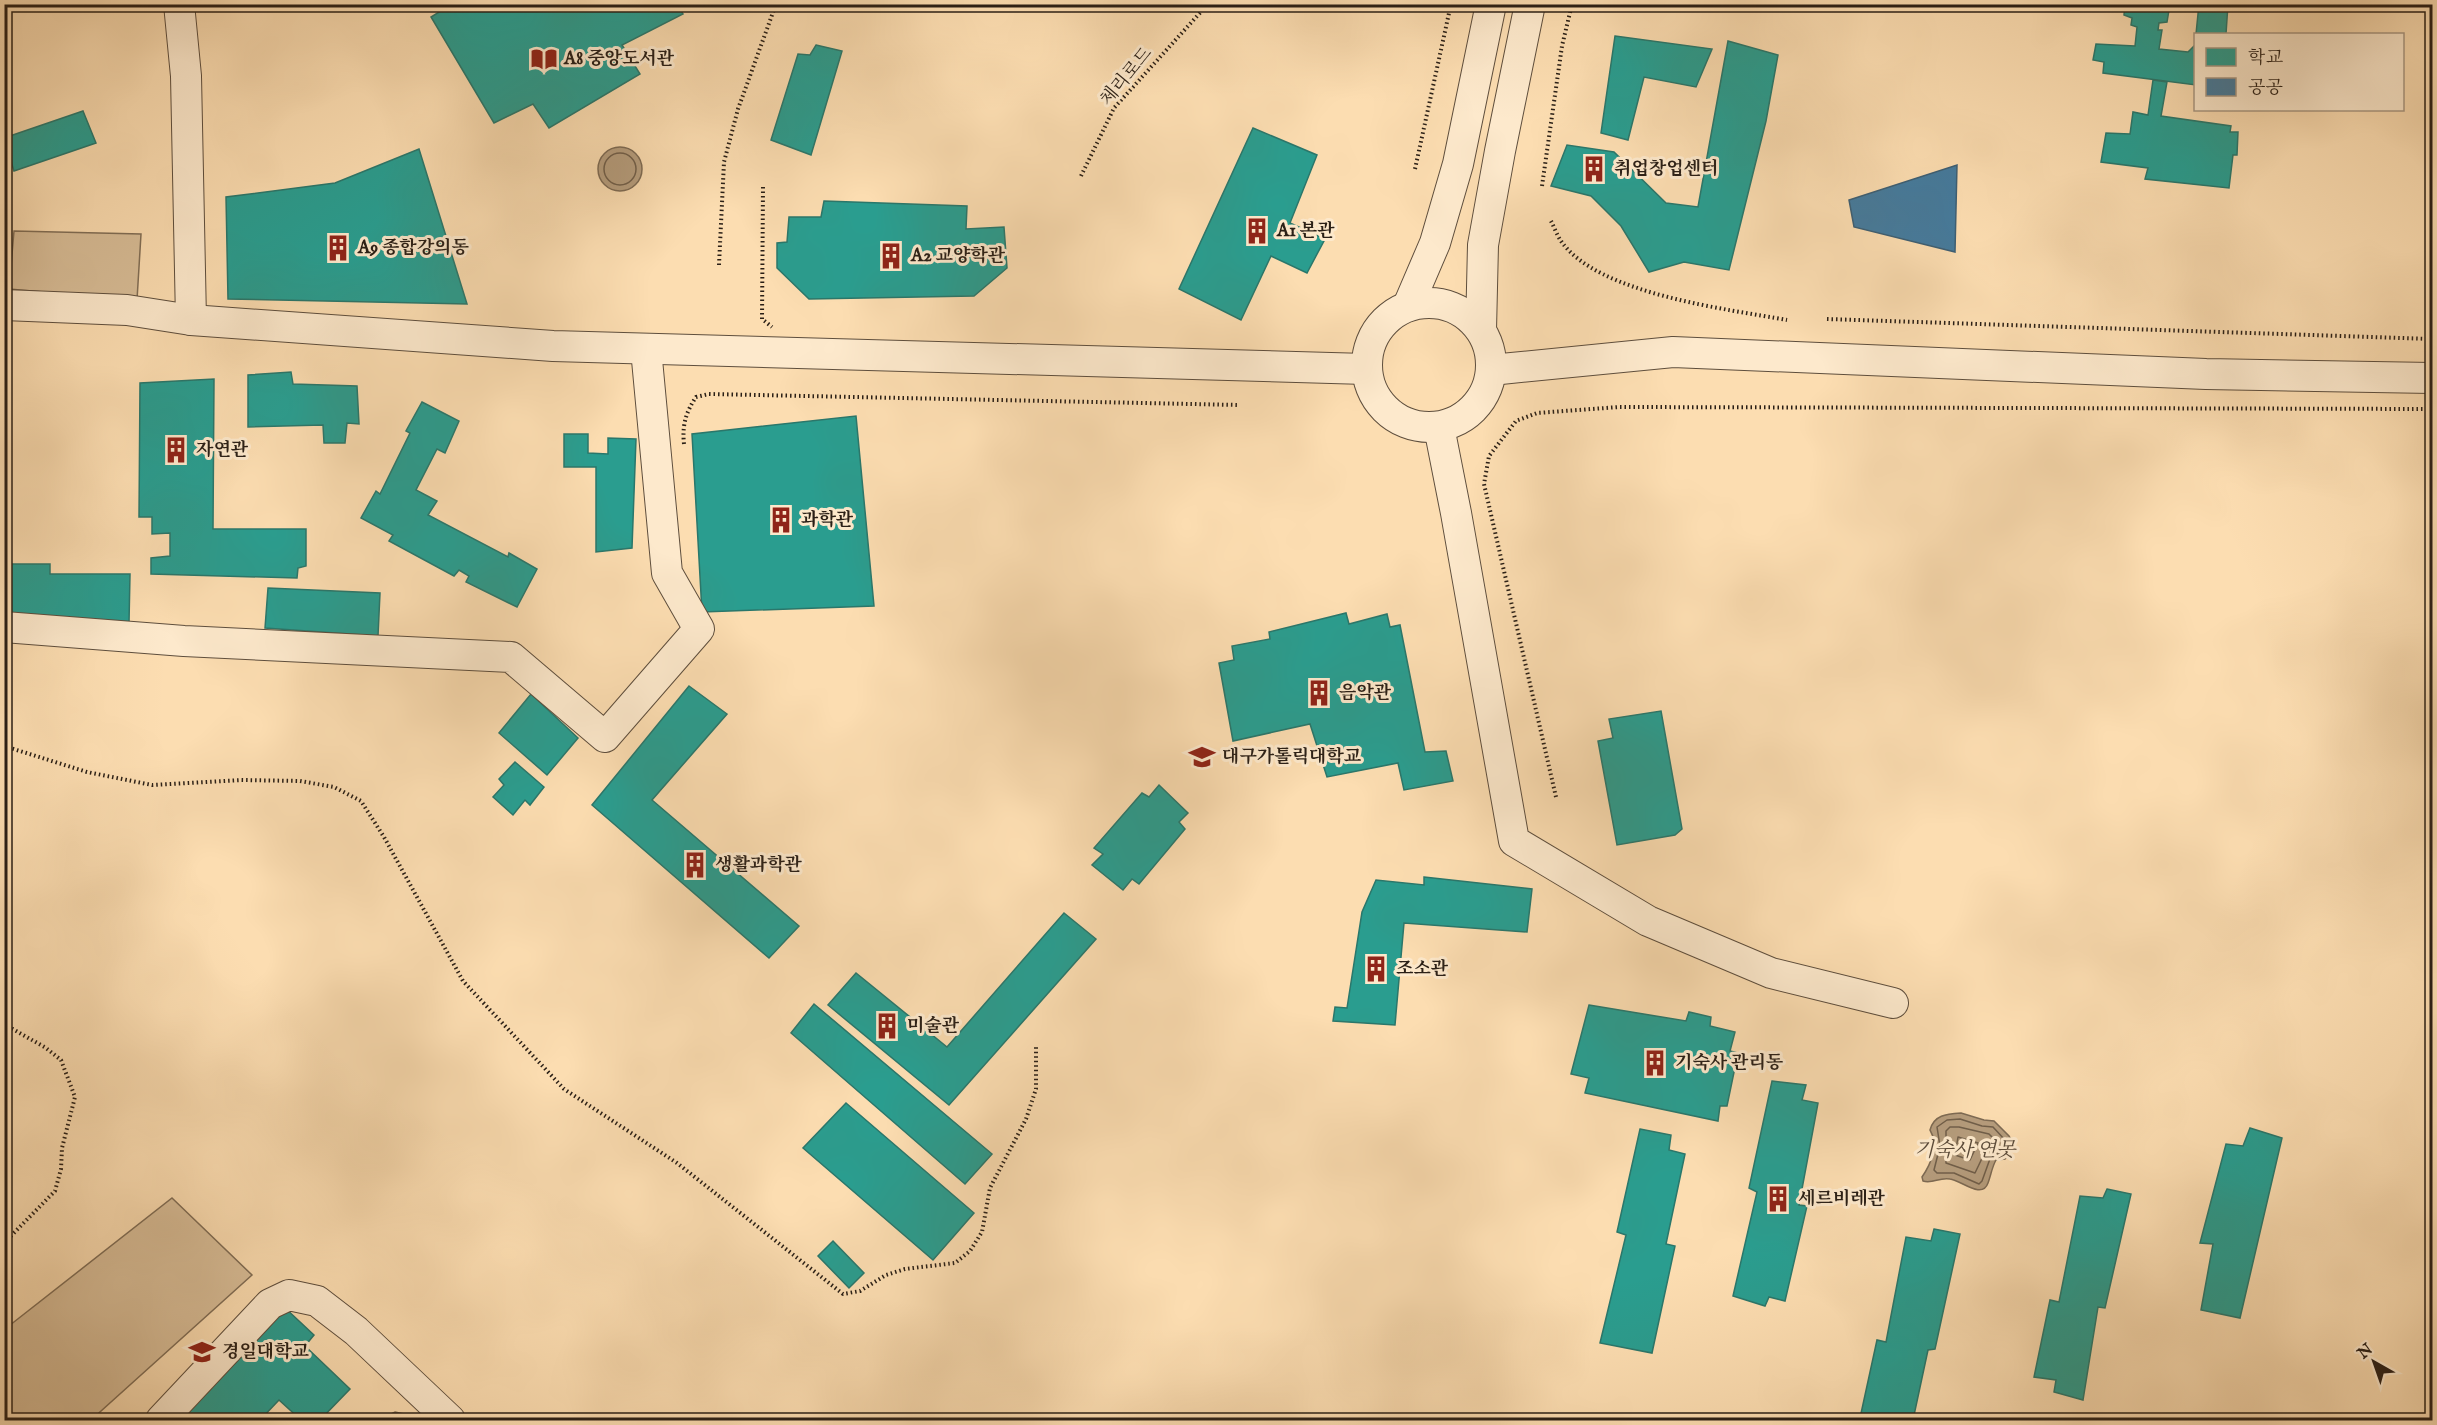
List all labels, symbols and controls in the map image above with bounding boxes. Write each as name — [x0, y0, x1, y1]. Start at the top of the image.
legend — [2194, 33, 2404, 111]
street label: 체리로드 — [1096, 43, 1159, 111]
library icon: A8 중앙도서관 — [529, 44, 559, 74]
text: 학교 — [2248, 47, 2283, 70]
place label: A8 중앙도서관 — [563, 48, 675, 71]
text: 공공 — [2248, 77, 2283, 100]
building icon: 취업창업센터 — [1579, 154, 1609, 184]
place label: 취업창업센터 — [1614, 158, 1718, 181]
building icon: A1 본관 — [1242, 216, 1272, 246]
place label: A1 본관 — [1276, 220, 1335, 243]
building icon: A9 종합강의동 — [323, 233, 353, 263]
place label: A9 종합강의동 — [357, 237, 470, 260]
building icon: A2 교양학관 — [876, 241, 906, 271]
place label: A2 교양학관 — [910, 245, 1006, 268]
building icon: 자연관 — [161, 435, 191, 465]
place label: 자연관 — [196, 439, 249, 462]
building icon: 과학관 — [766, 505, 796, 535]
place label: 과학관 — [801, 509, 854, 532]
building icon: 음악관 — [1304, 678, 1334, 708]
place label: 음악관 — [1339, 682, 1392, 705]
school or university icon: 대구가톨릭대학교 — [1187, 742, 1217, 772]
place label: 대구가톨릭대학교 — [1222, 746, 1362, 769]
building icon: 생활과학관 — [680, 850, 710, 880]
place label: 생활과학관 — [715, 854, 803, 877]
building icon: 조소관 — [1361, 954, 1391, 984]
place label: 조소관 — [1396, 958, 1449, 981]
building icon: 미술관 — [872, 1011, 902, 1041]
place label: 미술관 — [907, 1015, 960, 1038]
building icon: 기숙사 관리동 — [1640, 1048, 1670, 1078]
place label: 기숙사 관리동 — [1675, 1052, 1784, 1075]
water label: 기숙사 연못 — [1915, 1138, 2017, 1163]
building icon: 세르비레관 — [1763, 1184, 1793, 1214]
place label: 세르비레관 — [1798, 1188, 1886, 1211]
north arrow — [2344, 1332, 2404, 1392]
school or university icon: 경일대학교 — [187, 1337, 217, 1367]
text: N — [2353, 1340, 2377, 1365]
place label: 경일대학교 — [222, 1341, 310, 1364]

